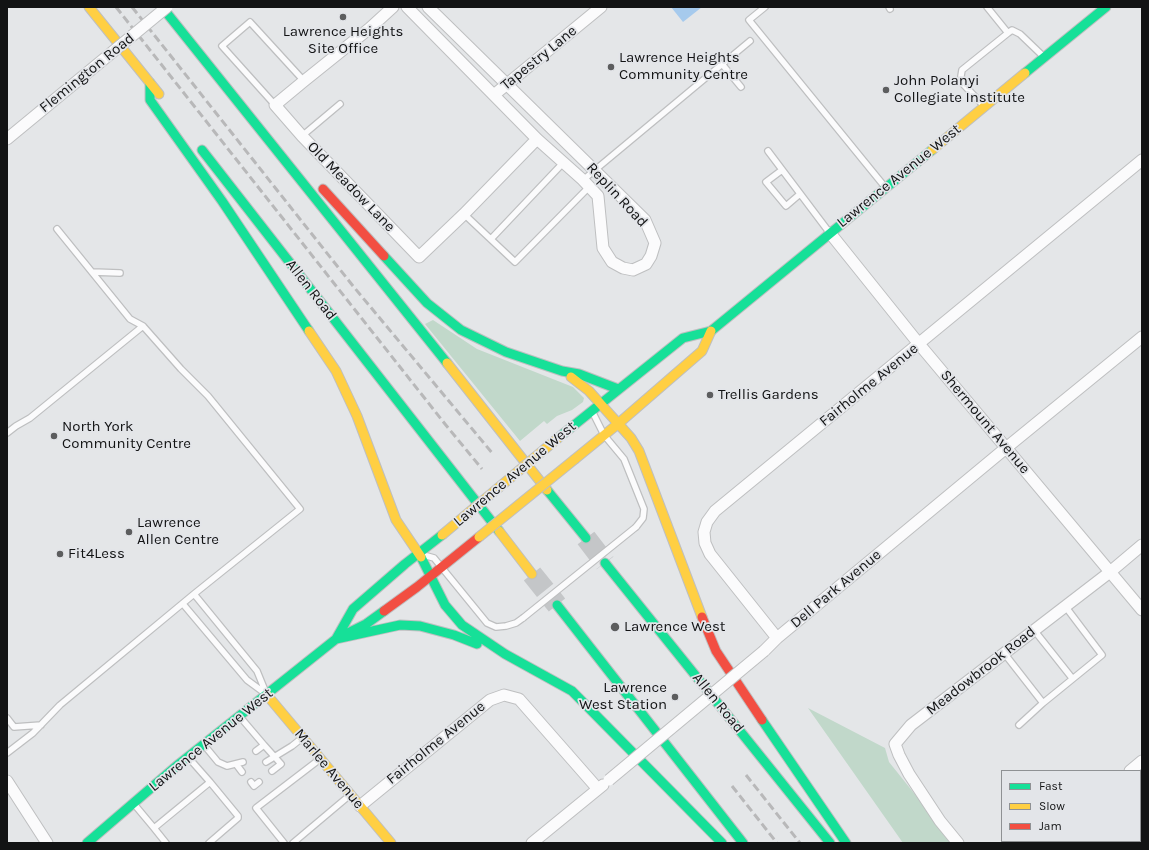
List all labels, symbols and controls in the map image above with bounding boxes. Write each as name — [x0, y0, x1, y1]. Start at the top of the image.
marker: Lawrence Heights Site Office — [338, 12, 348, 22]
street label: Tapestry Lane — [497, 22, 581, 94]
place label: Lawrence Heights Site Office — [283, 23, 403, 58]
street label: Flemington Road — [36, 29, 138, 117]
place label: Lawrence Heights Community Centre — [619, 49, 748, 84]
marker: Lawrence Heights Community Centre — [606, 62, 616, 72]
place label: John Polanyi Collegiate Institute — [894, 72, 1025, 107]
marker: John Polanyi Collegiate Institute — [881, 85, 891, 95]
street label: Lawrence Avenue West — [833, 120, 965, 232]
street label: Old Meadow Lane — [303, 138, 399, 236]
street label: Replin Road — [583, 159, 651, 231]
street label: Allen Road — [282, 256, 340, 324]
street label: Fairholme Avenue — [816, 340, 922, 430]
street label: Shermount Avenue — [936, 366, 1034, 478]
place label: Trellis Gardens — [718, 386, 819, 404]
marker: Trellis Gardens — [705, 390, 715, 400]
street label: Lawrence Avenue West — [450, 417, 580, 531]
place label: North York Community Centre — [62, 418, 191, 453]
marker: North York Community Centre — [49, 431, 59, 441]
place label: Lawrence Allen Centre — [137, 514, 219, 549]
marker: Lawrence Allen Centre — [124, 527, 134, 537]
place label: Fit4Less — [68, 545, 125, 563]
street label: Dell Park Avenue — [787, 546, 885, 632]
marker: Fit4Less — [55, 549, 65, 559]
place label: Lawrence West — [624, 618, 725, 636]
marker: Lawrence West — [609, 621, 621, 633]
street label: Meadowbrook Road — [923, 623, 1039, 719]
street label: Allen Road — [688, 669, 748, 737]
place label: Lawrence West Station — [579, 679, 667, 714]
street label: Lawrence Avenue West — [145, 684, 277, 796]
marker: Lawrence West Station — [670, 692, 680, 702]
street label: Fairholme Avenue — [383, 698, 489, 788]
street label: Marlee Avenue — [290, 725, 368, 813]
legend — [1001, 770, 1141, 842]
text: Fast — [1039, 779, 1062, 793]
text: Slow — [1039, 799, 1065, 813]
text: Jam — [1039, 819, 1062, 833]

